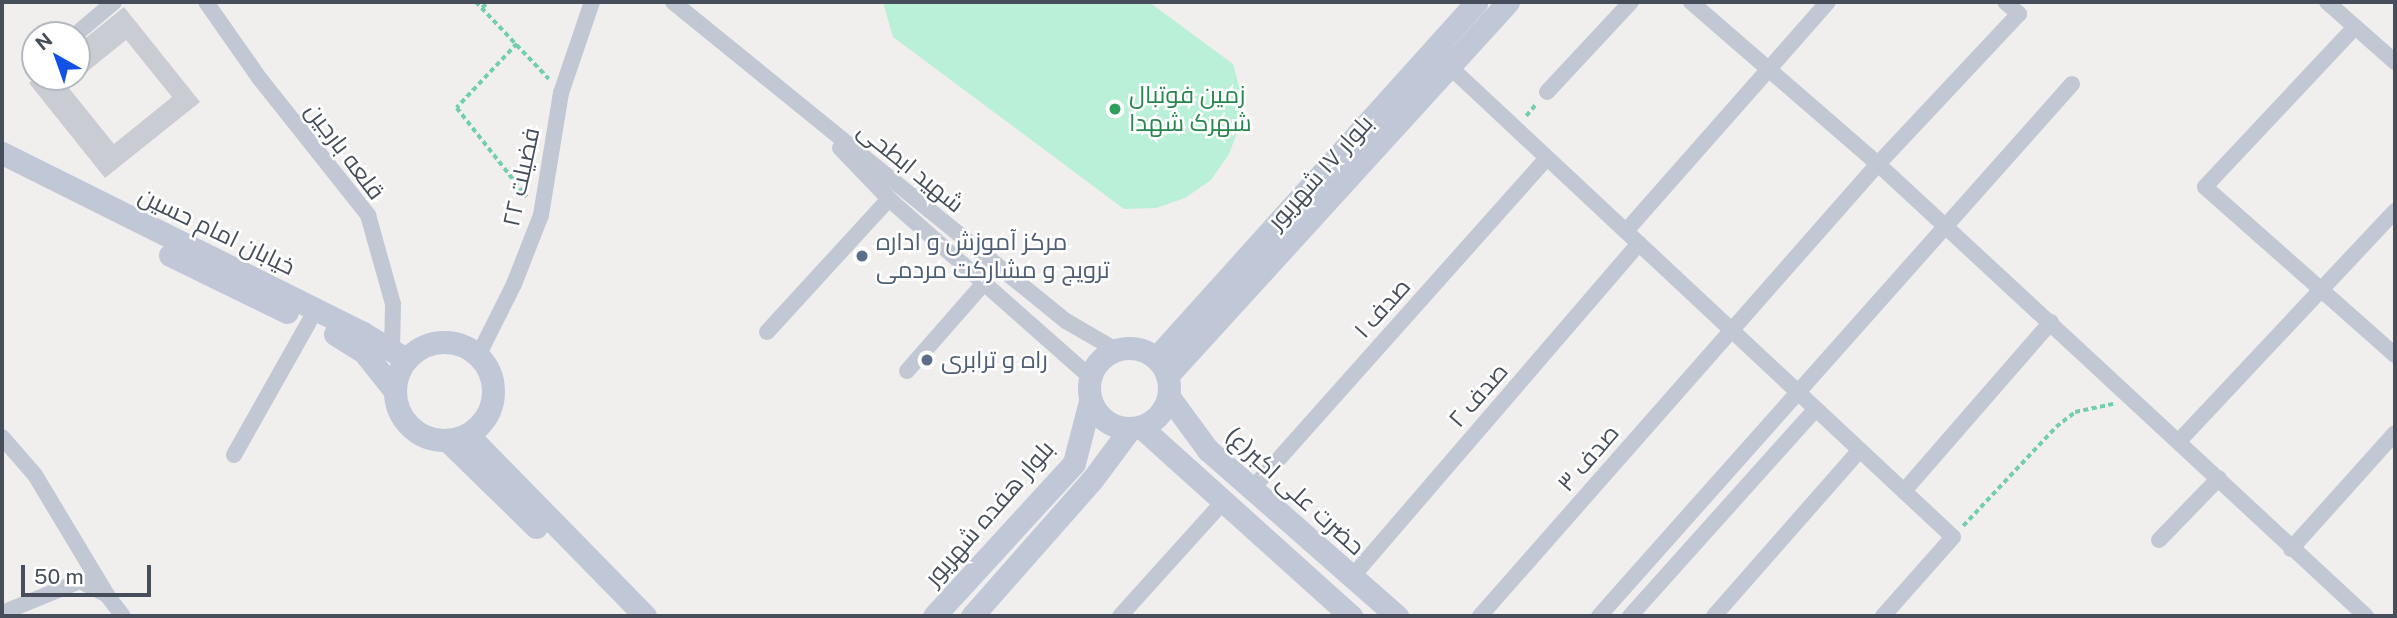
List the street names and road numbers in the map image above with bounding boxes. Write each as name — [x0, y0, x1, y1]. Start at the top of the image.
street label: قلعه بارجین — [299, 97, 391, 205]
street label: بلوار ۱۷ شهریور — [1261, 109, 1379, 235]
street label: شهید ابطحی — [852, 116, 970, 218]
street label: فضیلت ۲۲ — [496, 125, 546, 229]
street label: خیابان امام حسین — [134, 181, 300, 281]
street label: صدف ۱ — [1348, 272, 1416, 344]
street label: صدف ۲ — [1442, 357, 1514, 433]
street label: صدف ۳ — [1551, 419, 1625, 497]
street label: حضرت علی اکبر(ع) — [1220, 421, 1370, 561]
street label: بلوار هفده شهریور — [918, 435, 1060, 591]

